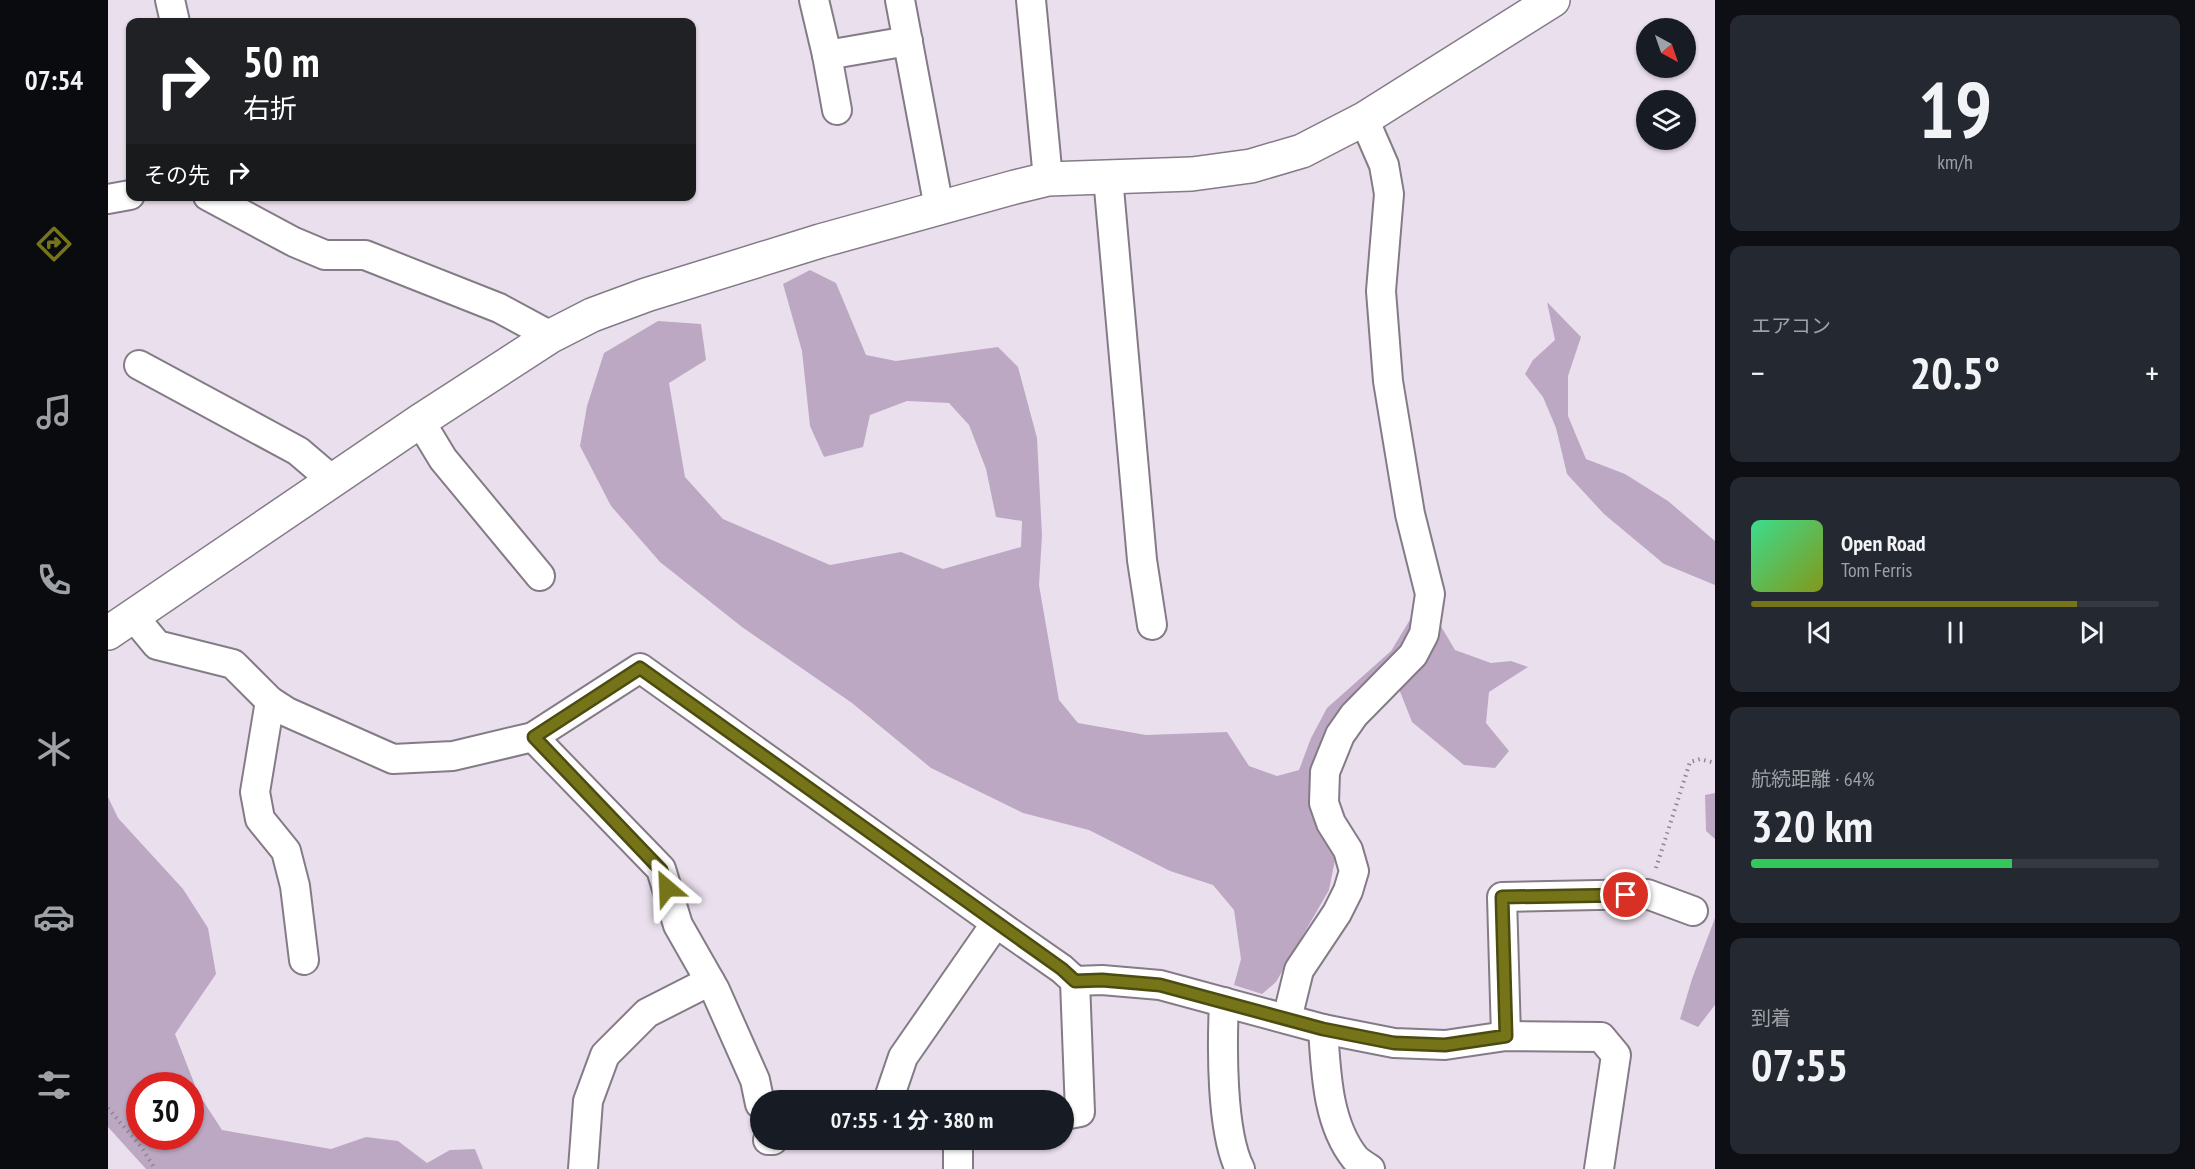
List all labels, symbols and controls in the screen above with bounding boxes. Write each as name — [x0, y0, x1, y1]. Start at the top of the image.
north arrow — [1636, 18, 1696, 78]
map controls — [1636, 18, 1696, 150]
text: 50 m — [243, 34, 320, 89]
icon: right — [144, 42, 222, 120]
text: 19 — [1918, 59, 1992, 160]
text: 07:54 — [25, 63, 83, 97]
button: layers — [1636, 90, 1696, 150]
text: 右折 — [243, 91, 297, 125]
text: km/h — [1937, 149, 1973, 175]
icon: right — [222, 156, 255, 189]
text: その先 — [144, 161, 210, 189]
icon: directions — [33, 223, 75, 265]
text: エアコン — [1751, 313, 1831, 339]
text: 20.5° — [1910, 343, 2000, 401]
text: − — [1751, 351, 1765, 394]
text: + — [2145, 351, 2159, 394]
icon: music — [33, 391, 75, 433]
text: Open Road — [1841, 529, 1926, 557]
text: Tom Ferris — [1841, 557, 1912, 583]
icon: phone — [33, 559, 75, 601]
icon: previous — [1803, 616, 1836, 649]
icon: pause — [1939, 616, 1972, 649]
icon: next — [2075, 616, 2108, 649]
icon: climate — [33, 728, 75, 770]
text: 航続距離 · 64% — [1751, 766, 1874, 792]
text: 320 km — [1751, 796, 1873, 854]
position arrow — [635, 856, 699, 920]
pin — [1600, 869, 1651, 920]
icon: arrive — [1609, 878, 1642, 911]
icon: car — [33, 896, 75, 938]
text: 到着 — [1751, 1005, 1791, 1031]
text: 07:55 — [1751, 1035, 1848, 1093]
icon: filters — [33, 1064, 75, 1106]
speed limit sign: 30 — [126, 1072, 204, 1150]
text: 07:55 · 1 分 · 380 m — [831, 1106, 993, 1134]

